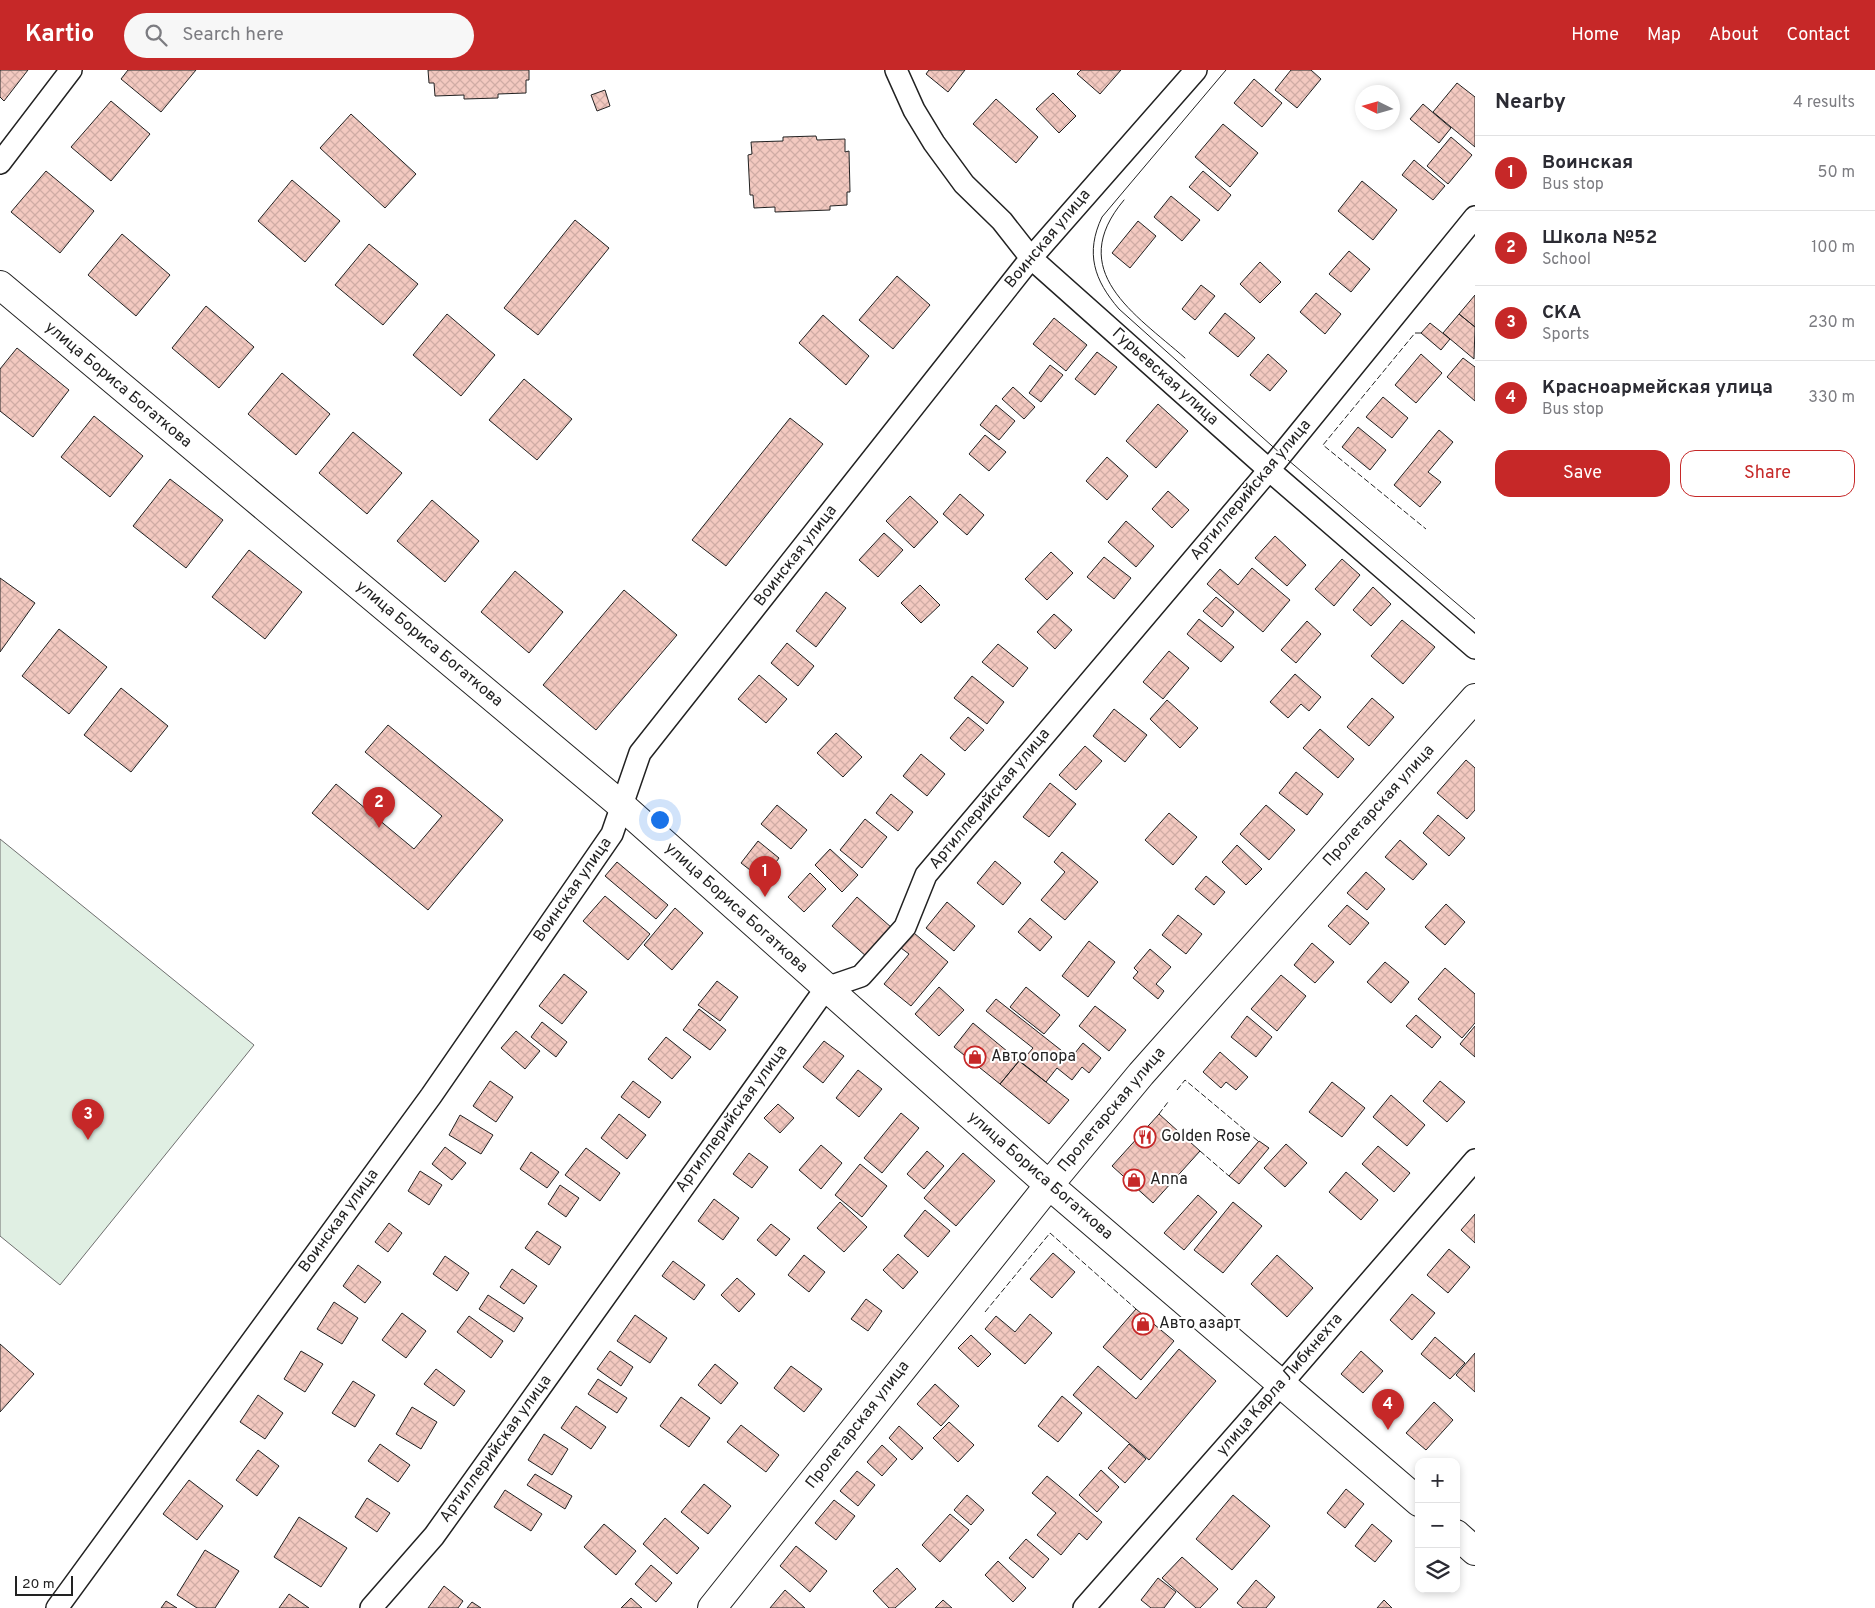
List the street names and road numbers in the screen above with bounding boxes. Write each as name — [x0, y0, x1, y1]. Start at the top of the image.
street label: Воинская улица — [1001, 185, 1095, 293]
street label: улица Бориса Богаткова — [40, 318, 196, 452]
street label: Гурьевская улица — [1108, 324, 1222, 430]
street label: Артиллерийская улица — [1186, 415, 1316, 565]
street label: Воинская улица — [750, 501, 842, 611]
street label: улица Бориса Богаткова — [351, 577, 507, 711]
street label: Артиллерийская улица — [925, 724, 1055, 874]
street label: Пролетарская улица — [1319, 741, 1439, 871]
street label: Воинская улица — [529, 834, 617, 946]
street label: улица Бориса Богаткова — [660, 838, 812, 978]
street label: Артиллерийская улица — [672, 1041, 792, 1197]
street label: Пролетарская улица — [1054, 1043, 1170, 1177]
street label: улица Бориса Богаткова — [963, 1107, 1117, 1245]
street label: Воинская улица — [295, 1165, 383, 1277]
street label: улица Карла Либкнехта — [1213, 1310, 1347, 1460]
street label: Пролетарская улица — [802, 1357, 914, 1493]
street label: Артиллерийская улица — [436, 1371, 556, 1527]

